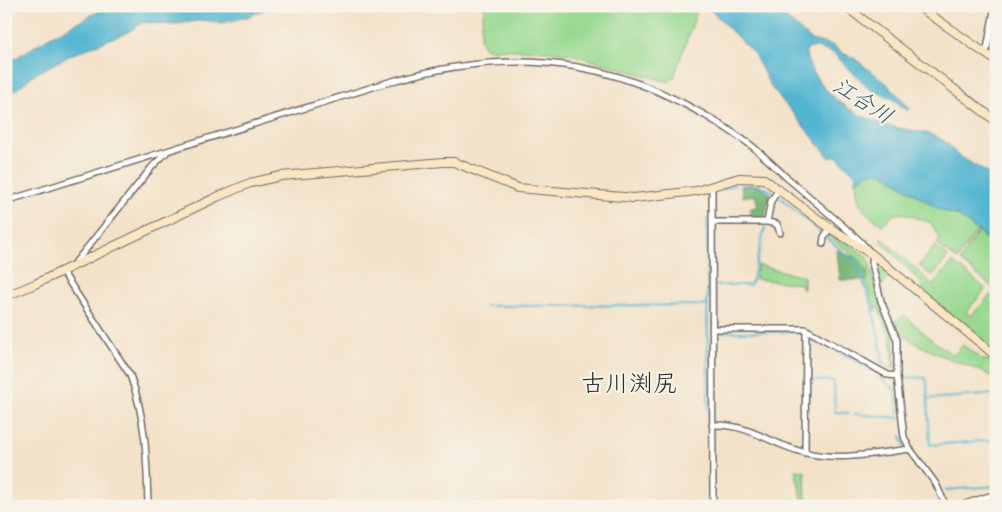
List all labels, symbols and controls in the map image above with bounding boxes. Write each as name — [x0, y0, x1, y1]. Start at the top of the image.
water label: 江合川 — [828, 71, 898, 131]
district label: 古川渕尻 — [581, 368, 677, 398]

